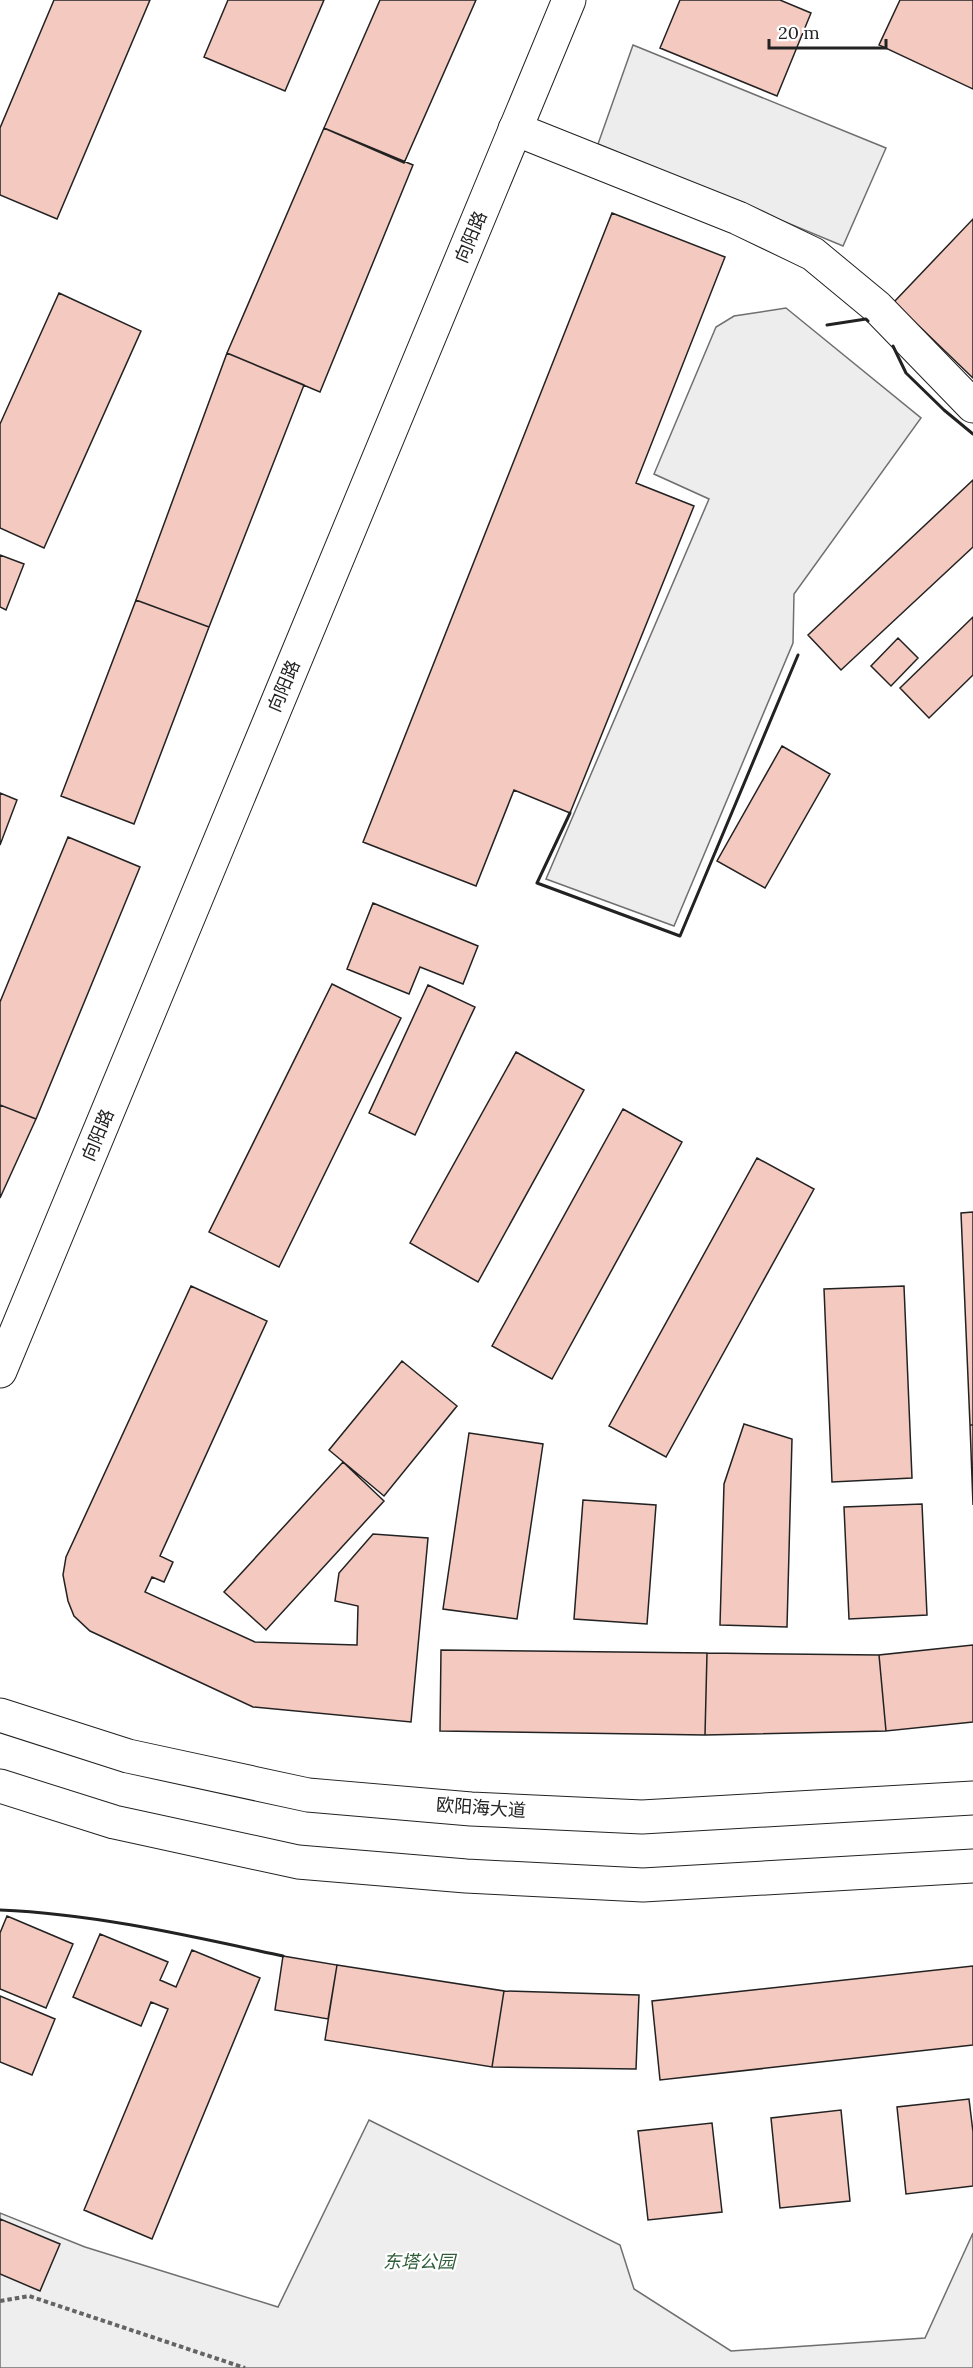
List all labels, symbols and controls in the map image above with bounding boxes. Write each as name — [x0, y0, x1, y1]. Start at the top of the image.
scale bar — [769, 12, 886, 50]
text: 20 m — [778, 21, 820, 44]
street label: 向阳路 — [449, 207, 492, 266]
street label: 向阳路 — [262, 656, 305, 715]
street label: 向阳路 — [76, 1105, 119, 1164]
street label: 欧阳海大道 — [435, 1793, 527, 1822]
park label: 东塔公园 — [383, 2250, 458, 2273]

